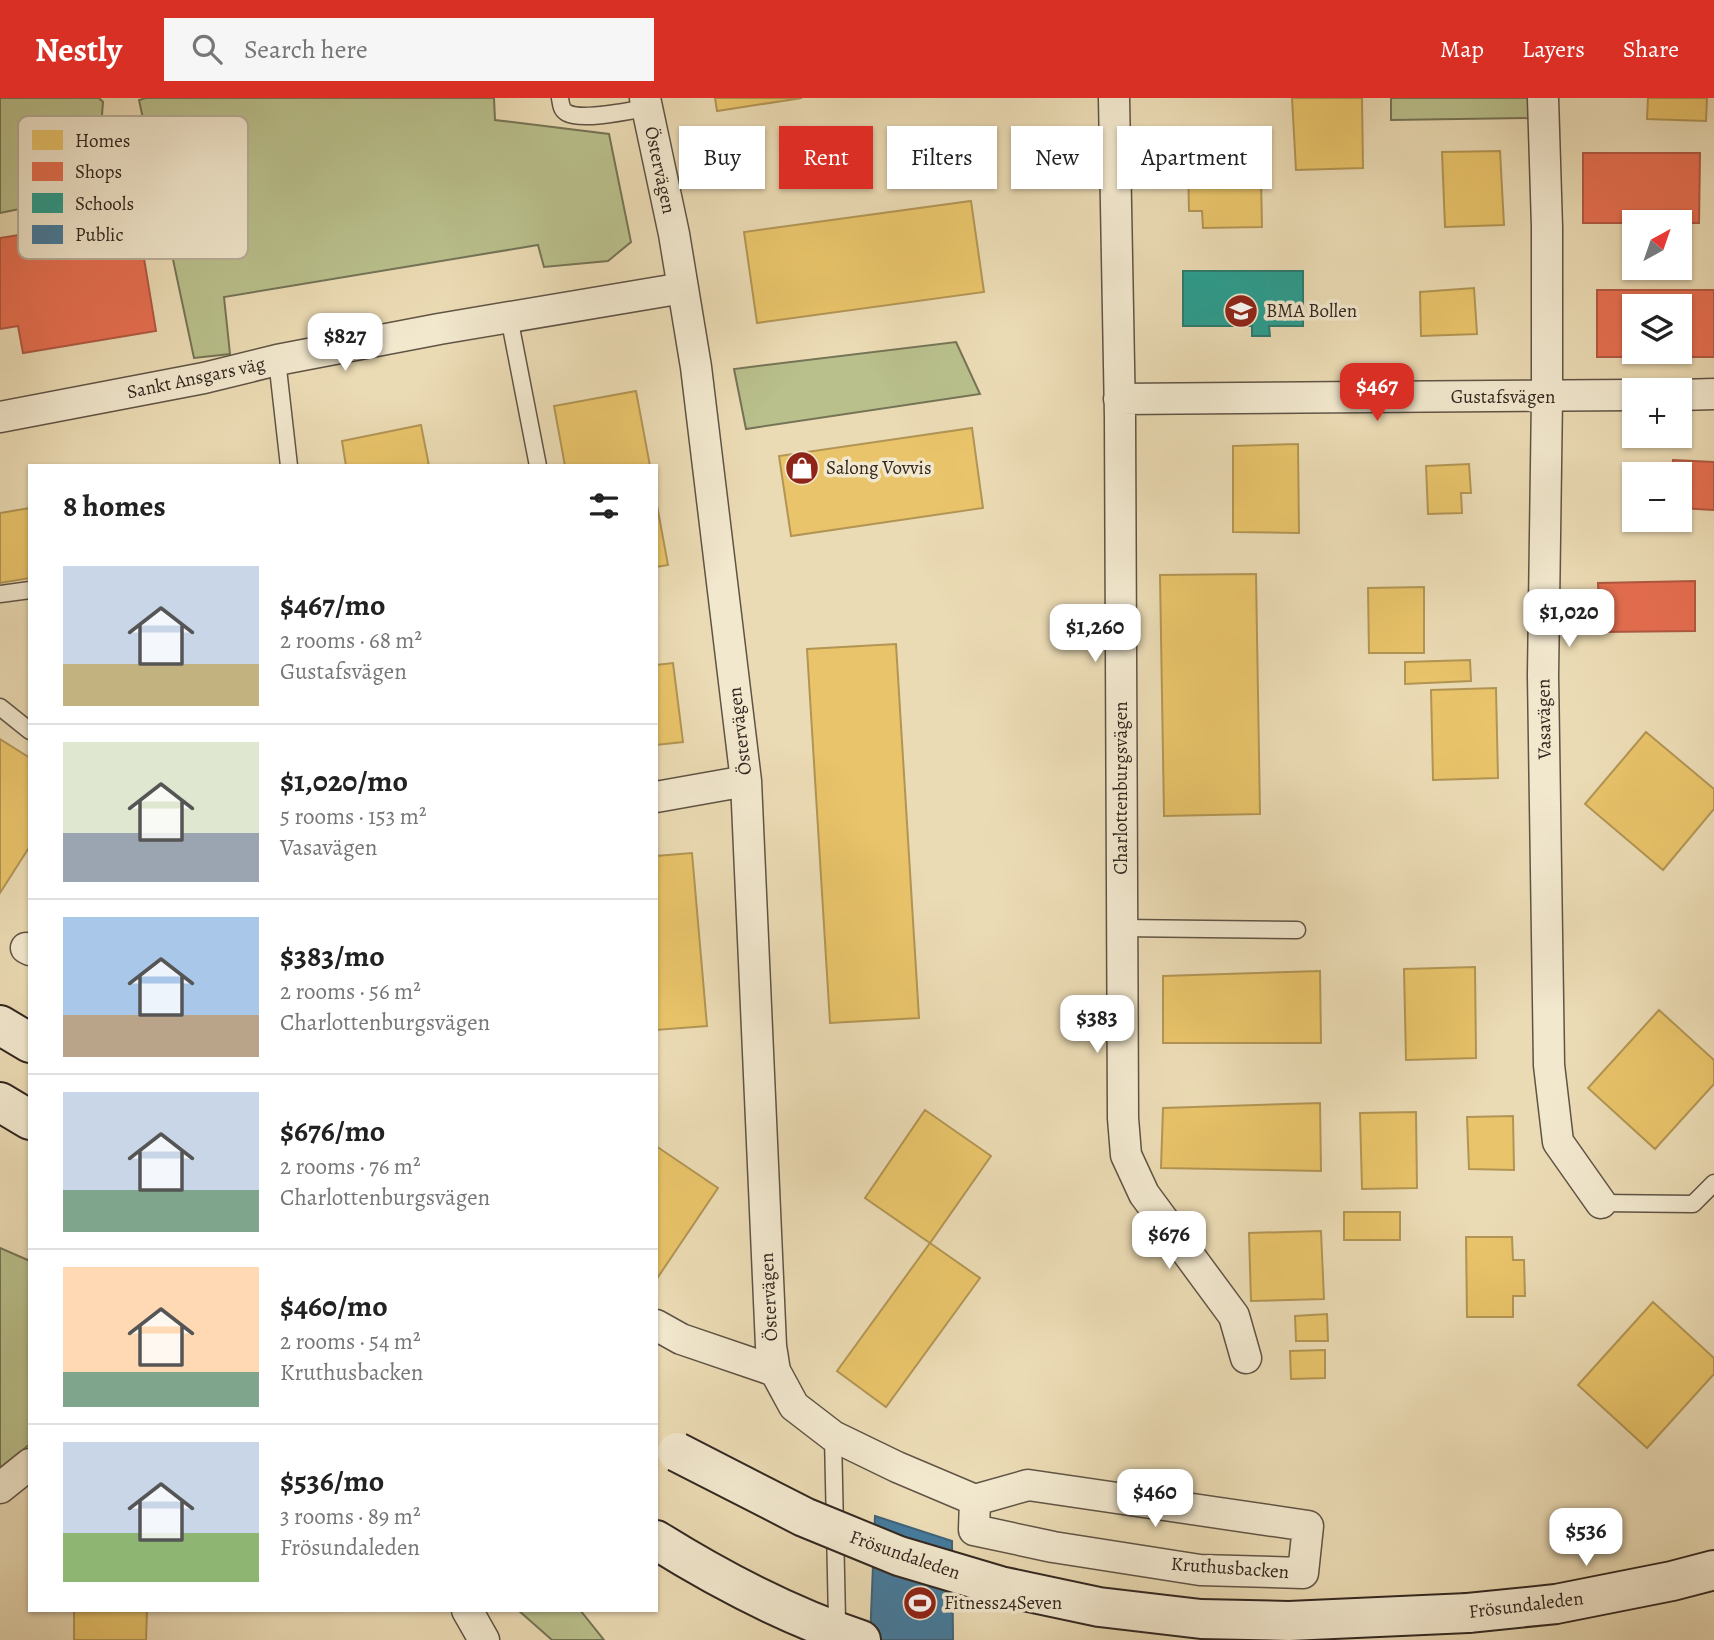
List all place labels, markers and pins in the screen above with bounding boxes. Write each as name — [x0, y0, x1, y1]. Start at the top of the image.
school or university icon: BMA Bollen — [1222, 292, 1260, 330]
place label: BMA Bollen — [1266, 298, 1357, 324]
pin: $827 — [304, 314, 386, 373]
pin: $467 — [1336, 364, 1418, 423]
shop icon: Salong Vovvis — [783, 449, 821, 487]
place label: Salong Vovvis — [826, 455, 932, 481]
pin: $1,020 — [1512, 589, 1626, 649]
pin: $1,260 — [1038, 604, 1152, 664]
pin: $383 — [1056, 996, 1138, 1055]
pin: $676 — [1128, 1212, 1210, 1271]
pin: $460 — [1114, 1470, 1196, 1529]
pin: $536 — [1545, 1508, 1627, 1568]
sports icon: Fitness24Seven — [901, 1584, 939, 1622]
place label: Fitness24Seven — [944, 1590, 1062, 1616]

